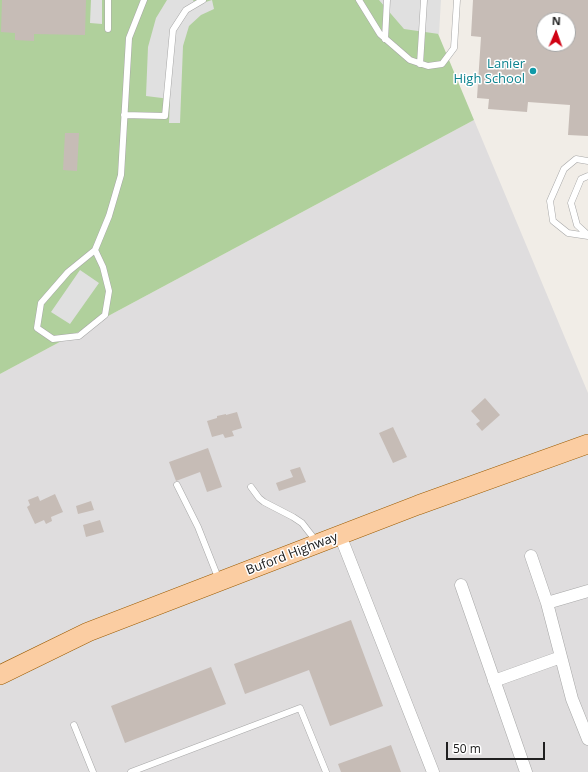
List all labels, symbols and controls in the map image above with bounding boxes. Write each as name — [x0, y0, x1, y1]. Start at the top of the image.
north arrow — [536, 12, 576, 52]
text: N — [552, 13, 561, 28]
place label: Lanier High School — [453, 56, 525, 87]
marker: Lanier High School — [528, 66, 538, 76]
street label: Buford Highway — [244, 529, 340, 579]
scale bar — [448, 734, 547, 760]
text: 50 m — [453, 740, 481, 757]

